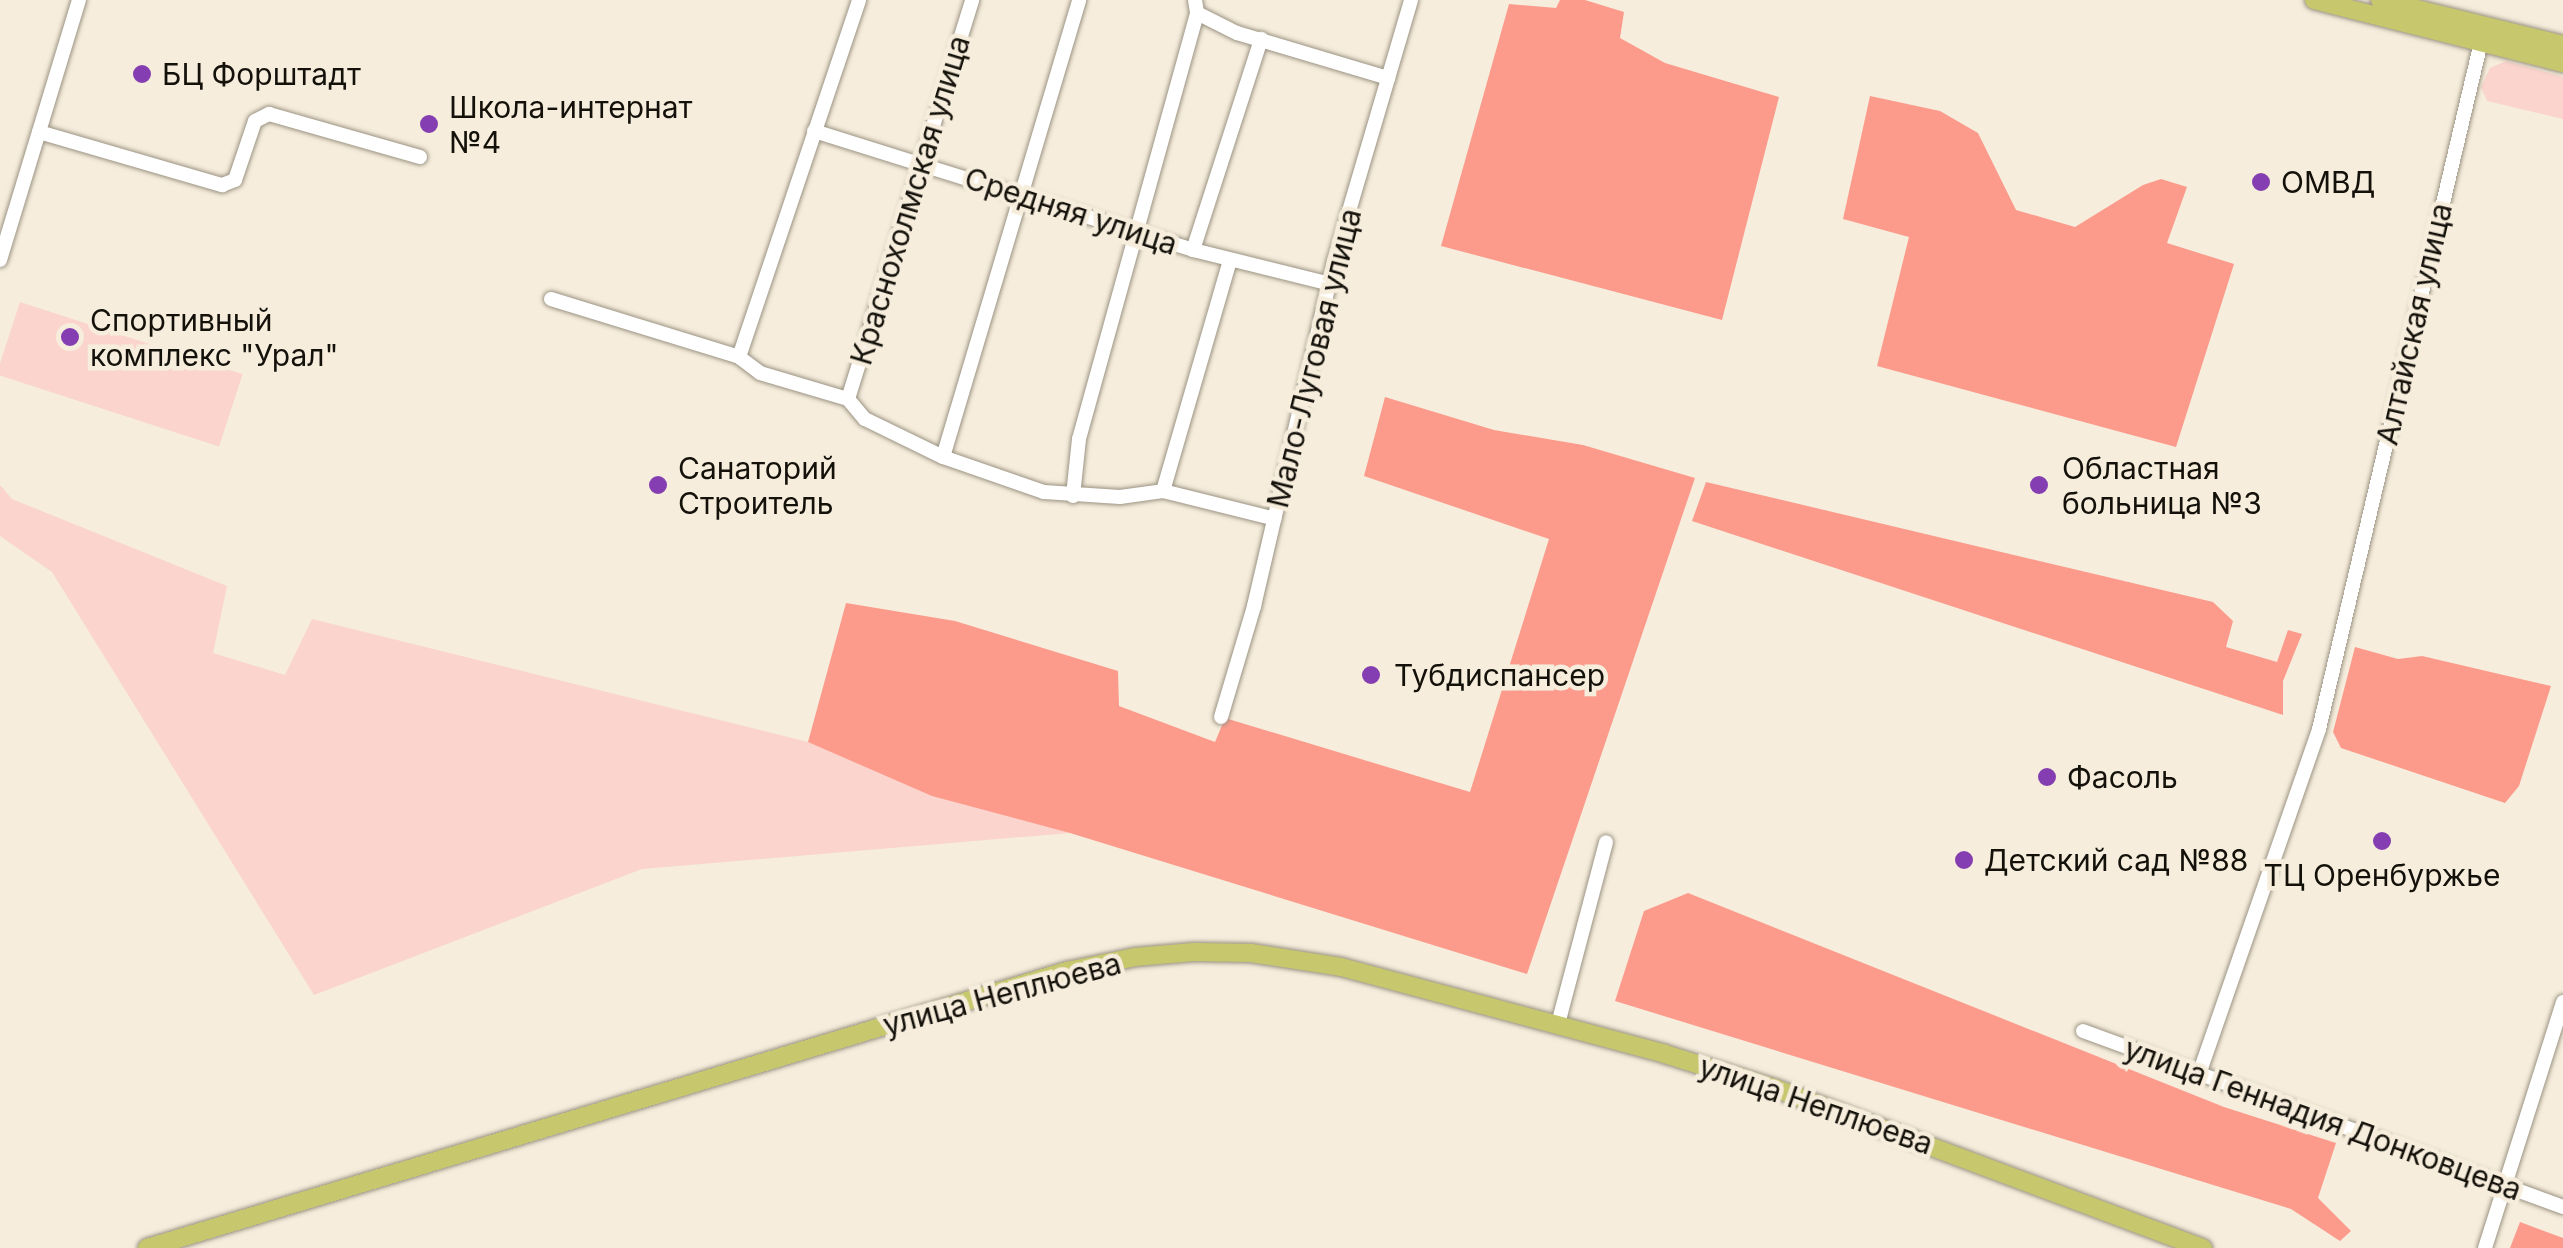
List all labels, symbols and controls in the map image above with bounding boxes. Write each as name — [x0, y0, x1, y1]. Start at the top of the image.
street label: Краснохолмская улица — [843, 31, 977, 369]
place label: БЦ Форштадт — [162, 56, 361, 92]
marker: БЦ Форштадт — [131, 63, 153, 85]
place label: Школа-интернат №4 — [449, 89, 693, 160]
marker: Школа-интернат №4 — [418, 113, 440, 135]
street label: Средняя улица — [960, 160, 1182, 262]
place label: ОМВД — [2281, 164, 2375, 200]
marker: ОМВД — [2250, 171, 2272, 193]
street label: Алтайская улица — [2369, 200, 2459, 448]
street label: Мало-Луговая улица — [1259, 205, 1369, 511]
place label: Спортивный комплекс "Урал" — [90, 302, 339, 372]
marker: Спортивный комплекс "Урал" — [59, 326, 81, 348]
place label: Санаторий Строитель — [678, 450, 837, 520]
place label: Областная больница №3 — [2062, 450, 2262, 520]
marker: Областная больница №3 — [2026, 472, 2052, 498]
marker: Санаторий Строитель — [647, 474, 669, 496]
place label: Тубдиспансер — [1394, 657, 1605, 693]
marker: Тубдиспансер — [1358, 662, 1384, 688]
place label: Фасоль — [2067, 759, 2178, 795]
marker: Фасоль — [2036, 766, 2058, 788]
marker: ТЦ Оренбуржье — [2371, 830, 2393, 852]
place label: Детский сад №88 — [1984, 842, 2248, 878]
marker: Детский сад №88 — [1953, 849, 1975, 871]
place label: ТЦ Оренбуржье — [2264, 857, 2500, 893]
street label: улица Неплюева — [879, 945, 1125, 1043]
street label: улица Геннадия Донковцева — [2119, 1030, 2527, 1208]
street label: улица Неплюева — [1694, 1048, 1938, 1162]

